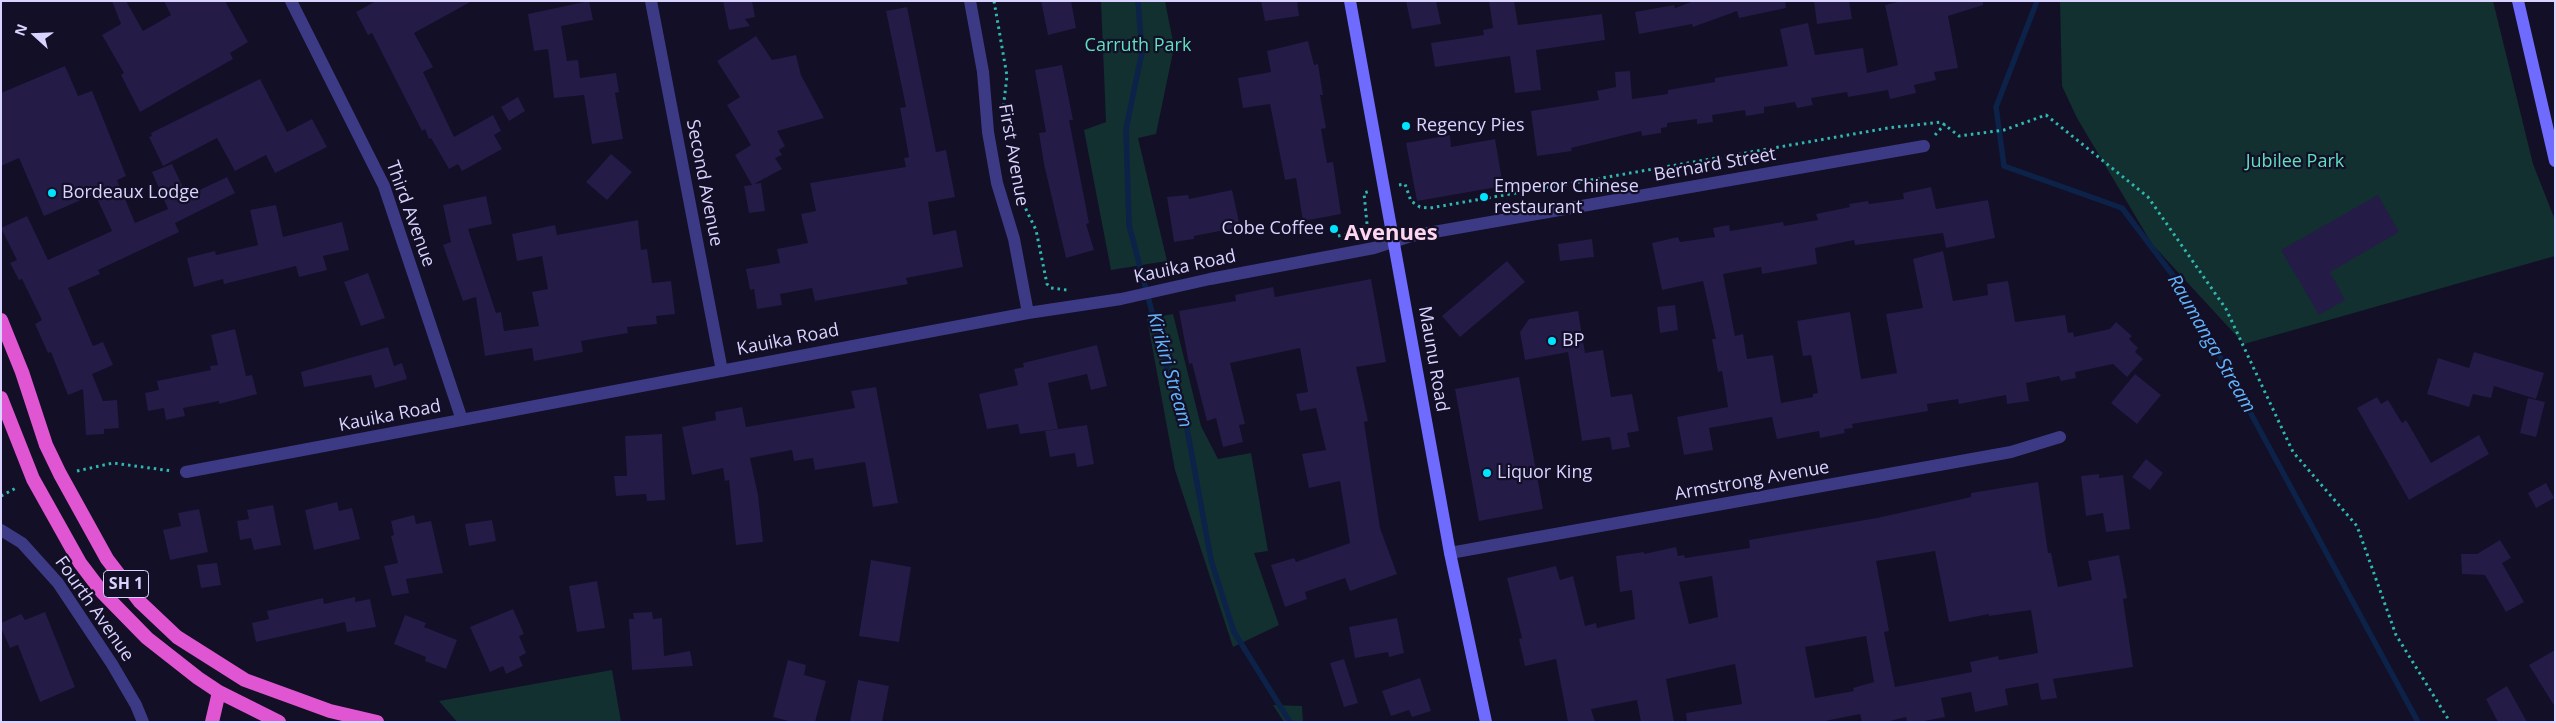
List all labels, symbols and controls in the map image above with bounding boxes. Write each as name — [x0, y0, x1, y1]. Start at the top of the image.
north arrow — [10, 10, 60, 60]
text: N — [10, 21, 31, 38]
park label: Carruth Park — [1085, 35, 1191, 57]
street label: First Avenue — [993, 102, 1033, 208]
place label: Regency Pies — [1416, 115, 1525, 137]
street label: Second Avenue — [681, 118, 727, 248]
marker: Regency Pies — [1400, 120, 1412, 132]
street label: Bernard Street — [1652, 144, 1778, 186]
park label: Jubilee Park — [2246, 151, 2344, 173]
street label: Third Avenue — [381, 158, 439, 270]
place label: Emperor Chinese restaurant — [1494, 176, 1639, 218]
place label: Bordeaux Lodge — [62, 182, 199, 204]
marker: Bordeaux Lodge — [46, 187, 58, 199]
marker: Emperor Chinese restaurant — [1478, 191, 1490, 203]
place label: Cobe Coffee — [1222, 218, 1324, 240]
district label: Avenues — [1344, 221, 1438, 247]
marker: Cobe Coffee — [1328, 223, 1340, 235]
street label: Kauika Road — [1132, 246, 1238, 288]
water label: Raumanga Stream — [2162, 271, 2260, 417]
street label: Maunu Road — [1413, 304, 1453, 414]
water label: Kirikiri Stream — [1142, 310, 1196, 430]
street label: Kauika Road — [735, 320, 841, 360]
place label: BP — [1562, 330, 1584, 352]
marker: BP — [1546, 335, 1558, 347]
street label: Kauika Road — [337, 396, 443, 436]
street label: Armstrong Avenue — [1673, 457, 1831, 505]
place label: Liquor King — [1497, 462, 1592, 484]
marker: Liquor King — [1481, 467, 1493, 479]
street label: Fourth Avenue — [50, 552, 138, 666]
road number: SH 1 — [104, 570, 148, 598]

